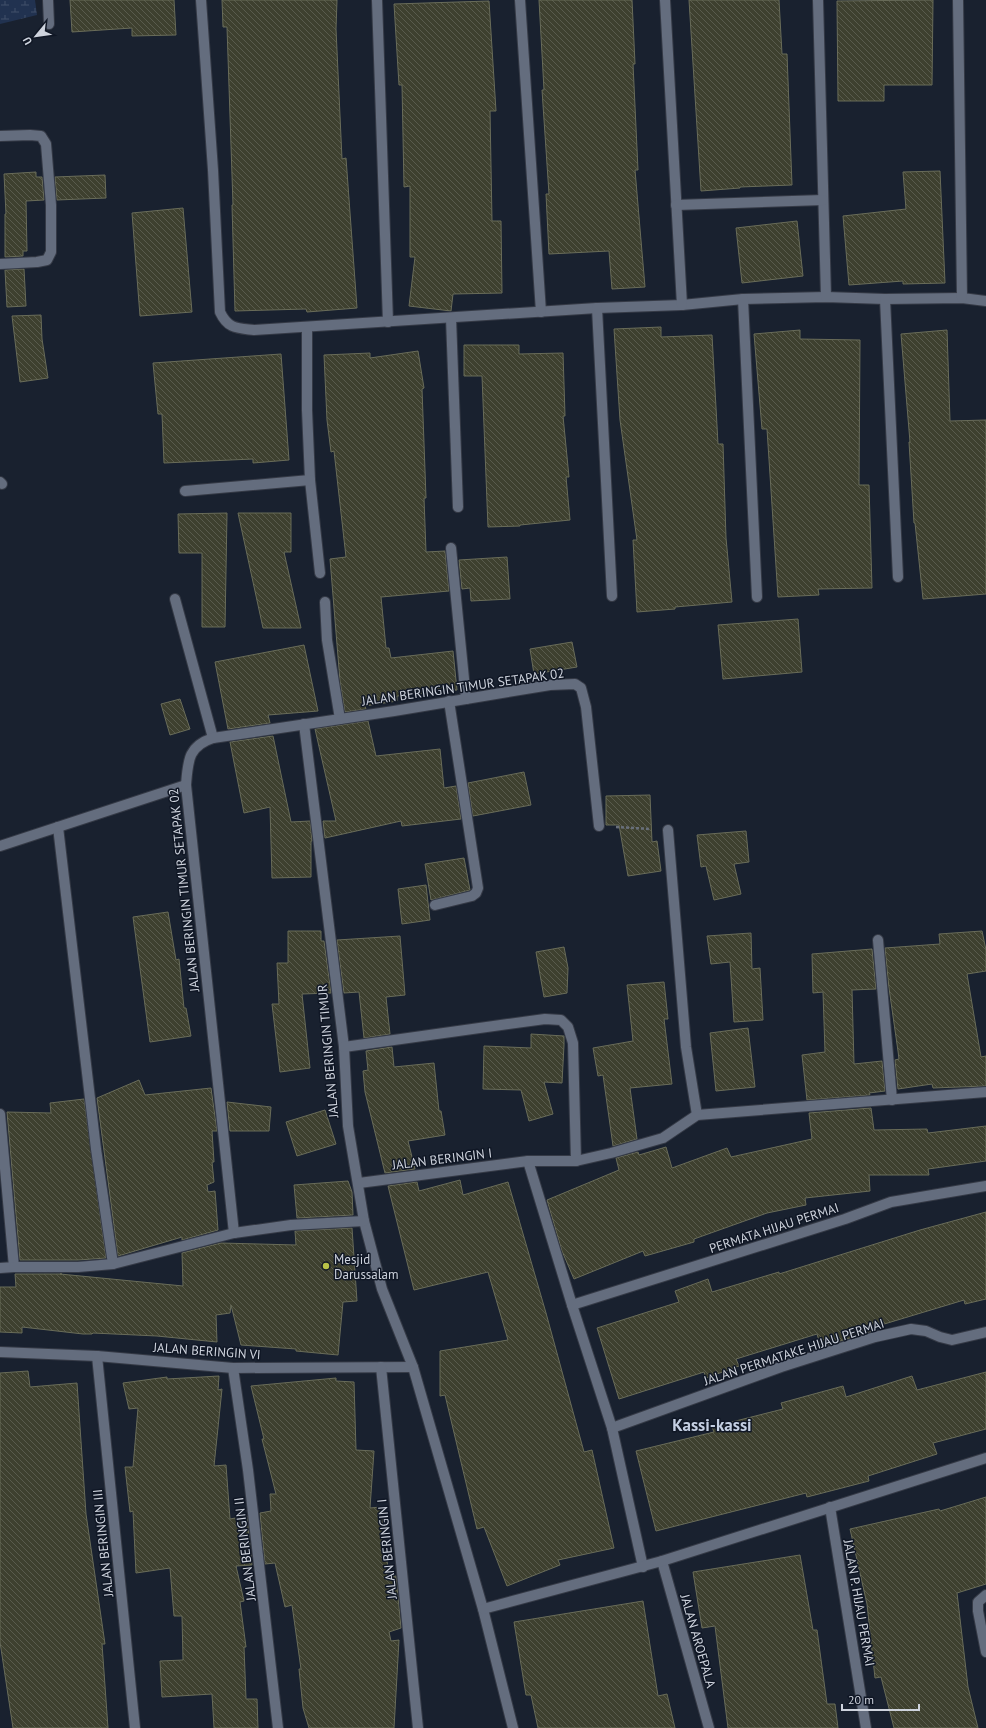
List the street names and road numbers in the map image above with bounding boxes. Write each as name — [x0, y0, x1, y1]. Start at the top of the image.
street label: JALAN BERINGIN TIMUR SETAPAK 02 — [360, 664, 565, 710]
street label: JALAN BERINGIN TIMUR SETAPAK 02 — [165, 787, 203, 994]
street label: JALAN BERINGIN TIMUR — [314, 983, 342, 1119]
street label: JALAN BERINGIN I — [390, 1144, 493, 1174]
street label: PERMATA HIJAU PERMAI — [707, 1199, 841, 1257]
street label: JALAN PERMATAKE HIJAU PERMAI — [701, 1315, 886, 1390]
street label: JALAN BERINGIN VI — [152, 1339, 261, 1363]
street label: JALAN BERINGIN III — [89, 1488, 117, 1599]
street label: JALAN BERINGIN II — [230, 1496, 260, 1603]
street label: JALAN BERINGIN I — [373, 1498, 401, 1601]
street label: JALAN P. HIJAU PERMAI — [839, 1537, 879, 1668]
street label: JALAN AROEPALA — [676, 1591, 720, 1690]

